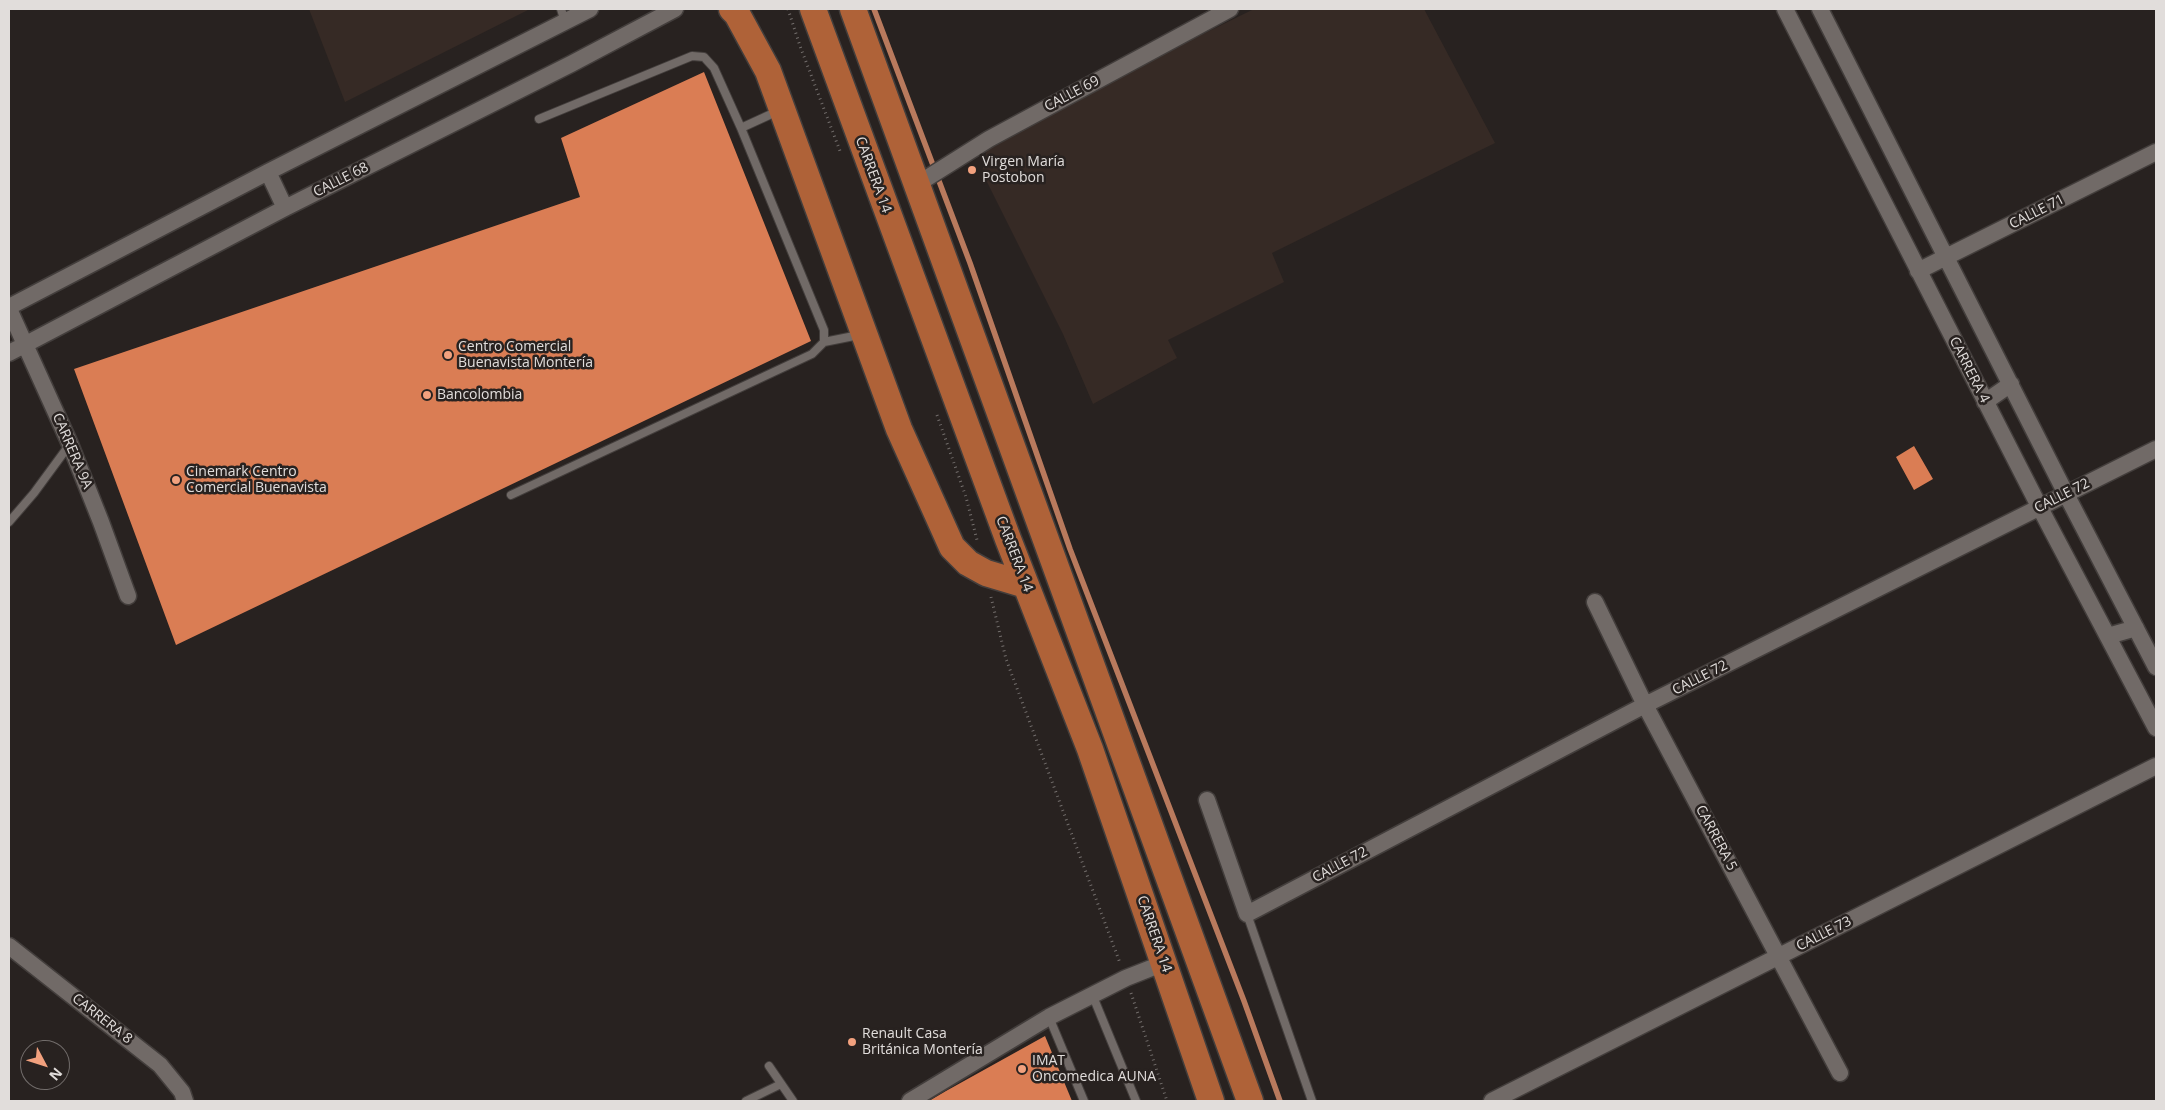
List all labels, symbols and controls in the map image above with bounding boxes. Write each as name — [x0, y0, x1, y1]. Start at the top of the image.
street label: CALLE 69 — [1042, 73, 1102, 115]
street label: CARRERA 14 — [851, 135, 895, 215]
place label: Virgen María Postobon — [982, 154, 1065, 186]
street label: CALLE 68 — [311, 159, 371, 201]
marker: Virgen María Postobon — [966, 164, 978, 176]
street label: CALLE 71 — [2007, 191, 2067, 233]
street label: CARRERA 4 — [1945, 334, 1993, 406]
place label: Centro Comercial Buenavista Montería — [458, 339, 593, 372]
marker: Centro Comercial Buenavista Montería — [442, 349, 454, 361]
place label: Bancolombia — [437, 387, 522, 403]
marker: Bancolombia — [421, 389, 433, 401]
street label: CARRERA 9A — [48, 411, 96, 491]
place label: Cinemark Centro Comercial Buenavista — [186, 464, 327, 497]
marker: Cinemark Centro Comercial Buenavista — [170, 474, 182, 486]
street label: CALLE 72 — [2032, 475, 2092, 517]
street label: CARRERA 14 — [992, 514, 1036, 594]
street label: CALLE 72 — [1670, 657, 1730, 699]
street label: CARRERA 5 — [1692, 802, 1740, 874]
street label: CALLE 72 — [1310, 844, 1370, 886]
street label: CARRERA 14 — [1133, 894, 1175, 974]
street label: CALLE 73 — [1794, 913, 1854, 955]
street label: CARRERA 8 — [69, 990, 135, 1048]
place label: Renault Casa Británica Montería — [862, 1026, 983, 1058]
marker: Renault Casa Británica Montería — [846, 1036, 858, 1048]
north arrow — [20, 1040, 70, 1090]
place label: IMAT Oncomedica AUNA — [1032, 1053, 1156, 1086]
marker: IMAT Oncomedica AUNA — [1016, 1063, 1028, 1075]
text: N — [45, 1064, 67, 1085]

